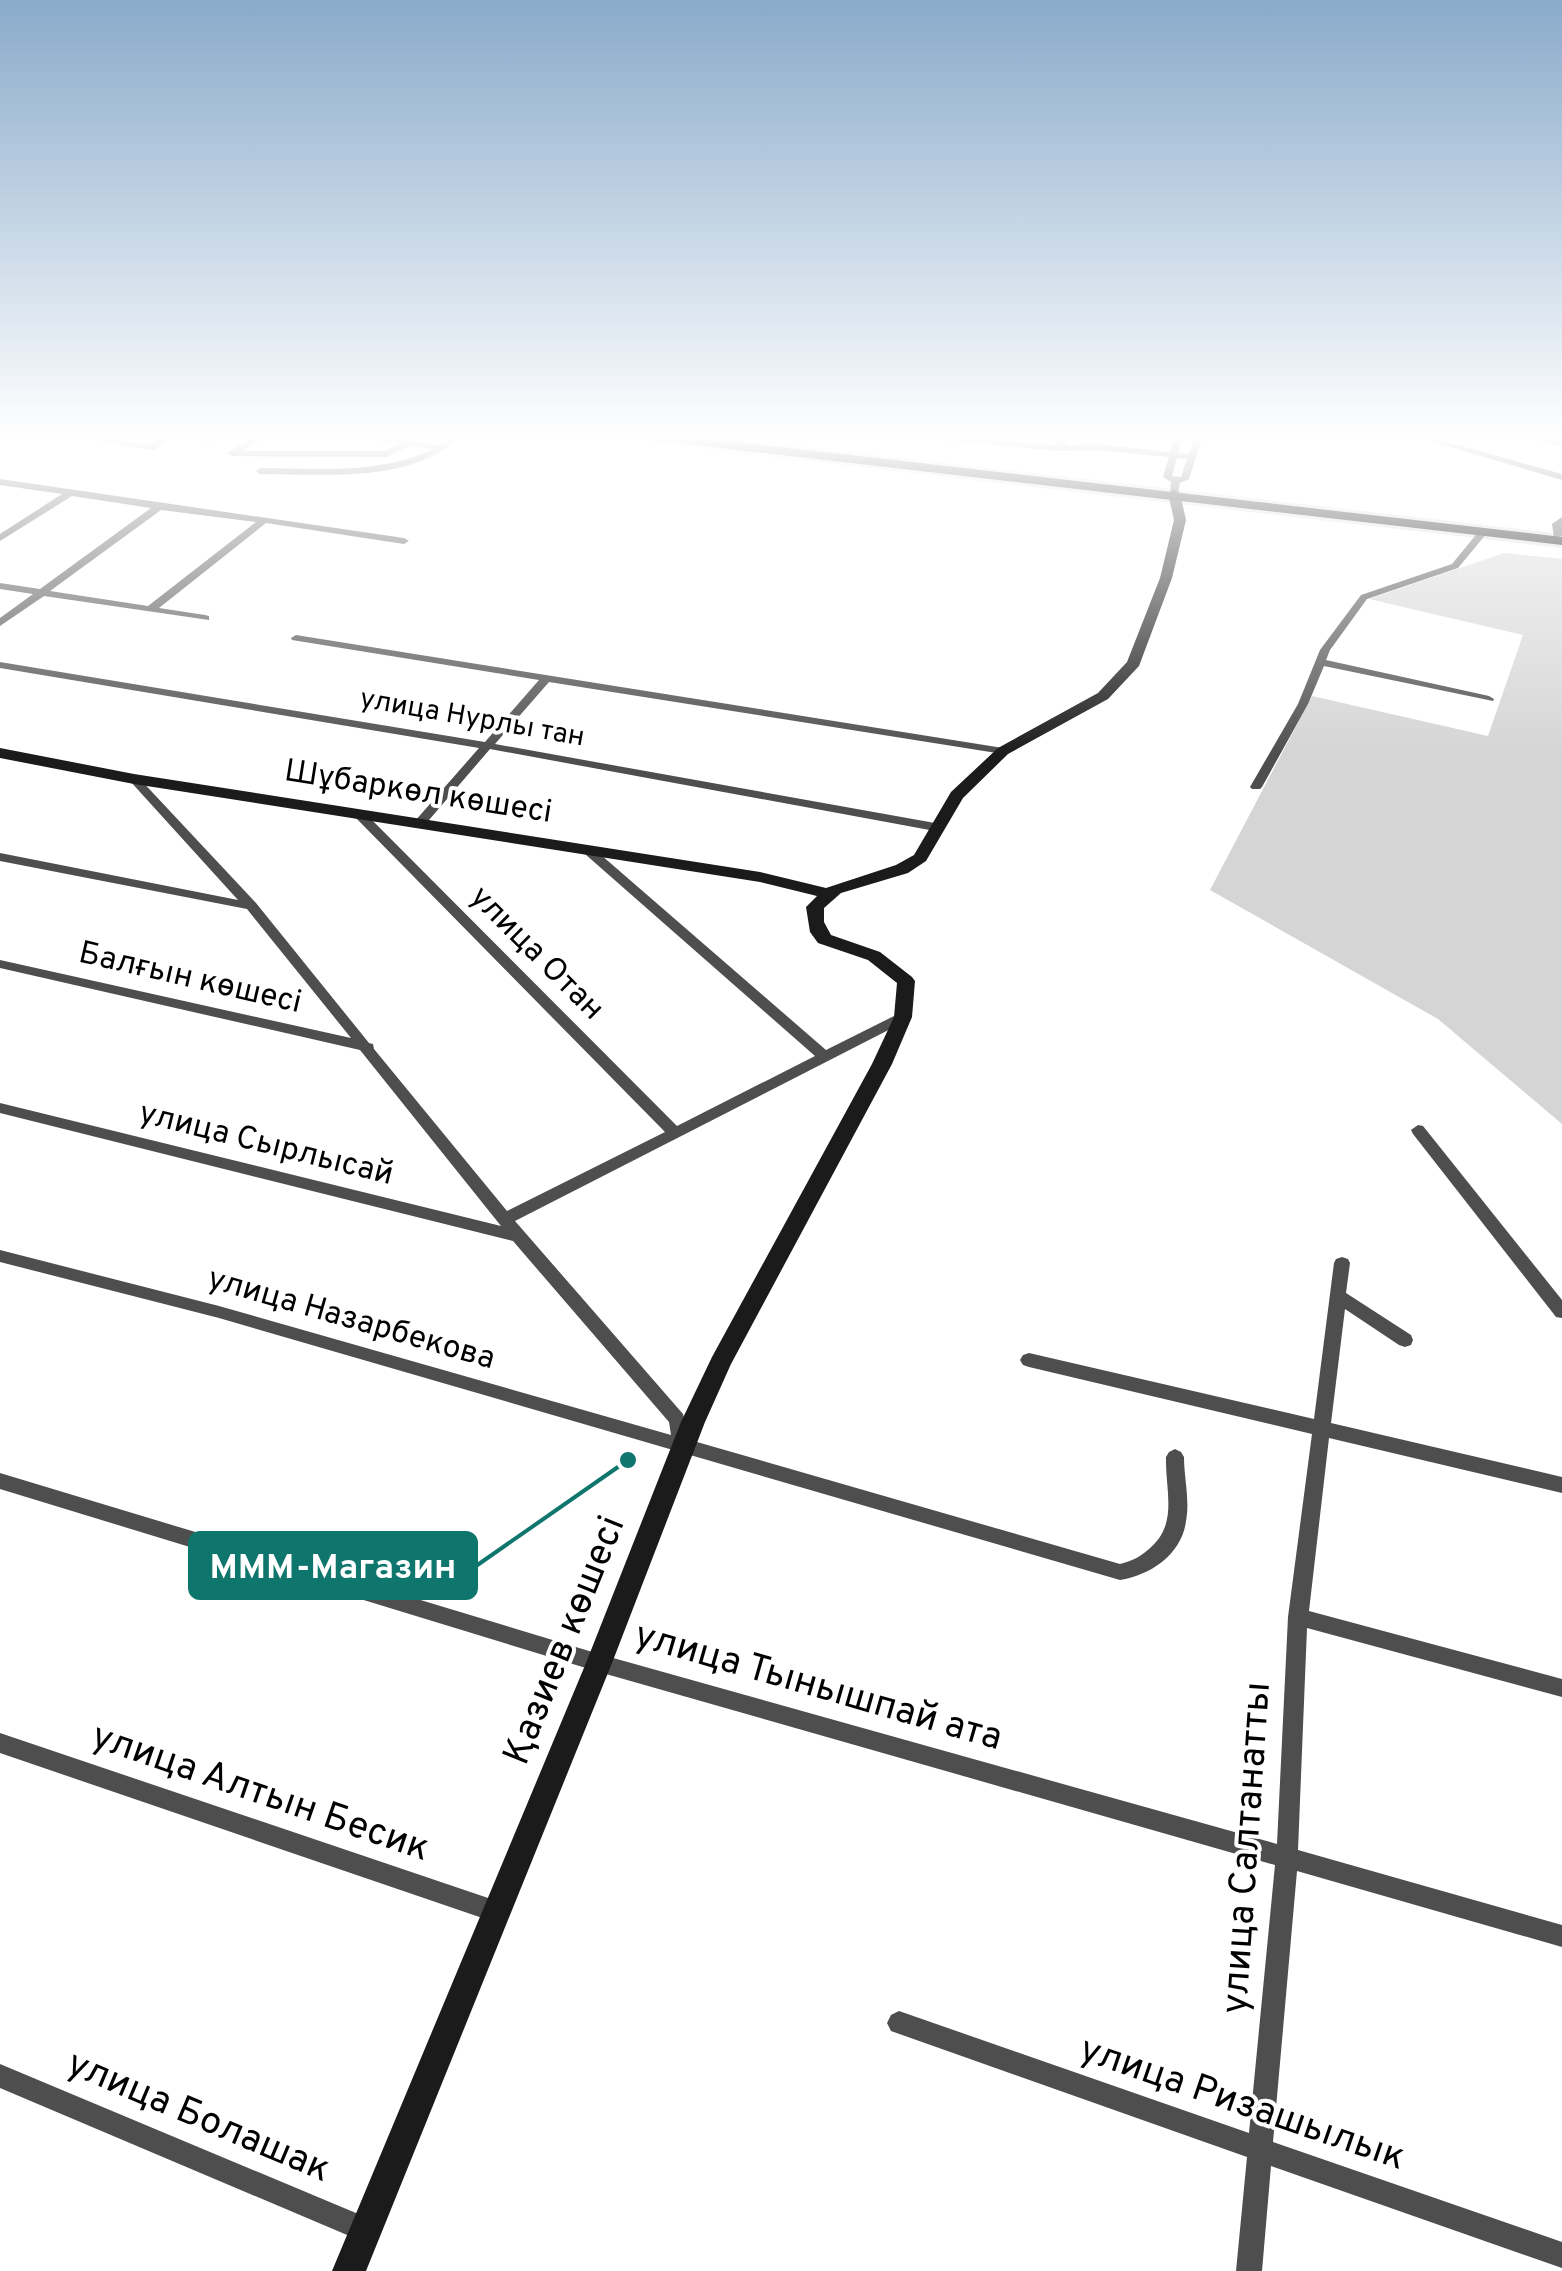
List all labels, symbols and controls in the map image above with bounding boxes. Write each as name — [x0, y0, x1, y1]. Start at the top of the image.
street label: улица Нурлы тан — [357, 682, 587, 756]
street label: Шұбаркөл көшесі — [281, 752, 555, 834]
street label: улица Отан — [460, 878, 612, 1030]
street label: Балғын көшесі — [75, 934, 305, 1024]
street label: улица Сырлысай — [135, 1094, 397, 1196]
street label: улица Назарбекова — [203, 1260, 499, 1380]
street label: Қазиев көшесі — [494, 1509, 638, 1773]
callout: МММ-Магазин — [190, 1533, 476, 1598]
text: МММ-Магазин — [210, 1547, 456, 1591]
street label: улица Тынышпай ата — [628, 1612, 1008, 1764]
street label: улица Салтанатты — [1212, 1681, 1284, 2015]
street label: улица Алтын Бесик — [84, 1713, 436, 1875]
street label: улица Ризашылык — [1073, 2026, 1411, 2184]
street label: улица Болашак — [59, 2040, 337, 2196]

